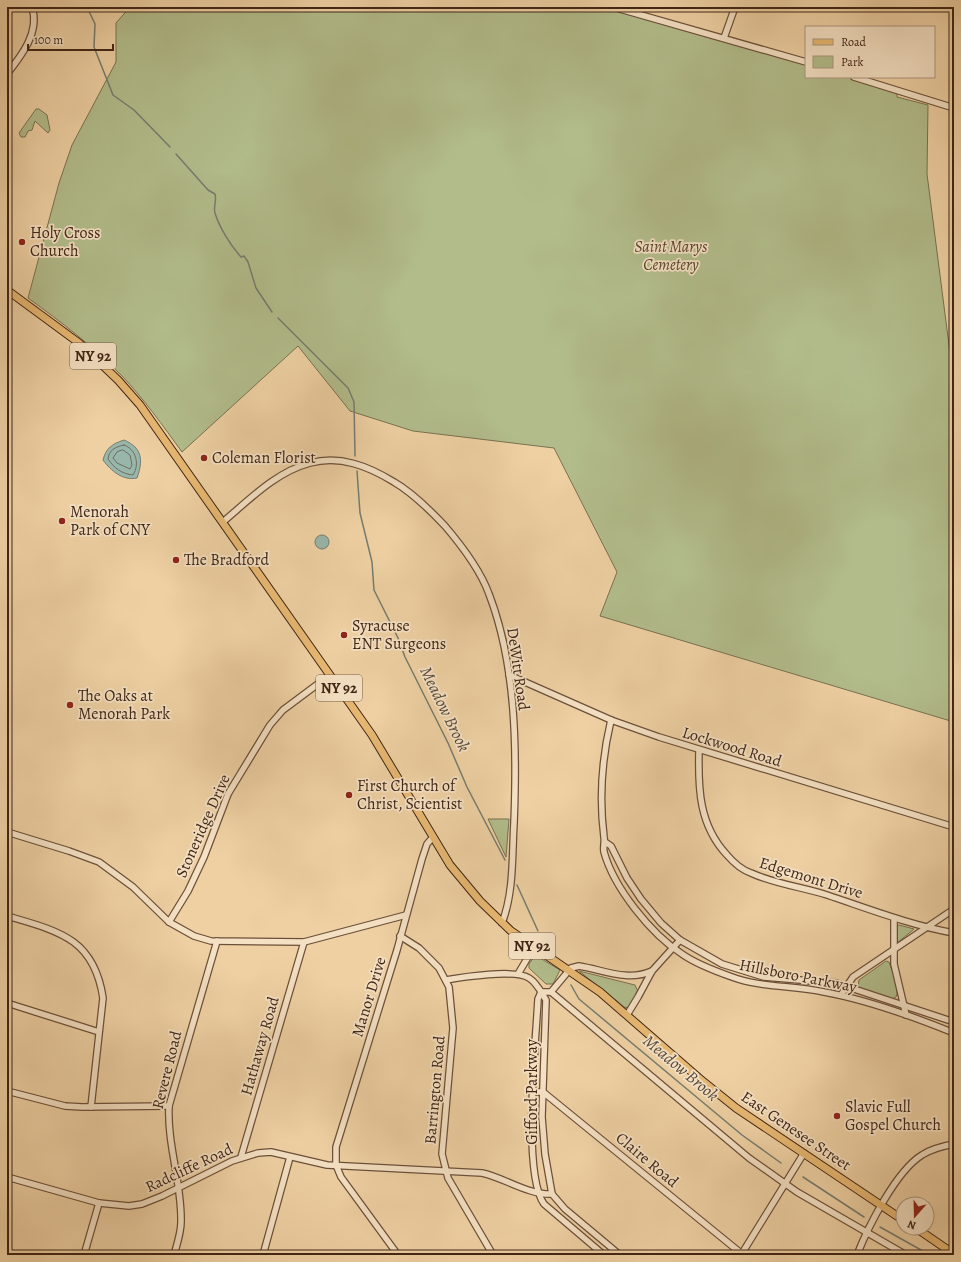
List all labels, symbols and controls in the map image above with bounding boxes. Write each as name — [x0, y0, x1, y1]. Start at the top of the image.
scale bar — [28, 26, 113, 52]
legend — [805, 26, 935, 78]
text: 100 m — [34, 32, 63, 48]
text: Road — [841, 34, 867, 50]
text: Park — [841, 54, 864, 70]
place label: Holy Cross Church — [30, 222, 100, 262]
park label: Saint Marys Cemetery — [635, 236, 708, 276]
marker: Holy Cross Church — [17, 237, 27, 247]
road number: NY 92 — [70, 343, 116, 369]
place label: Coleman Florist — [212, 447, 316, 469]
marker: Coleman Florist — [199, 453, 209, 463]
place label: Menorah Park of CNY — [70, 501, 150, 541]
marker: Menorah Park of CNY — [57, 516, 67, 526]
place label: The Bradford — [184, 549, 270, 571]
marker: The Bradford — [171, 555, 181, 565]
place label: Syracuse ENT Surgeons — [352, 615, 446, 655]
street label: DeWitt Road — [501, 626, 535, 712]
marker: Syracuse ENT Surgeons — [339, 630, 349, 640]
water label: Meadow Brook — [414, 662, 476, 756]
road number: NY 92 — [316, 675, 362, 701]
place label: The Oaks at Menorah Park — [78, 685, 170, 725]
marker: The Oaks at Menorah Park — [65, 700, 75, 710]
street label: Lockwood Road — [680, 721, 785, 773]
street label: Stoneridge Drive — [170, 771, 236, 881]
place label: First Church of Christ, Scientist — [357, 775, 462, 815]
marker: First Church of Christ, Scientist — [344, 790, 354, 800]
street label: Edgemont Drive — [757, 852, 865, 904]
road number: NY 92 — [509, 933, 555, 959]
street label: Manor Drive — [346, 954, 392, 1040]
street label: Hillsboro Parkway — [737, 954, 859, 998]
street label: Hathaway Road — [235, 994, 285, 1098]
street label: Revere Road — [147, 1028, 187, 1112]
water label: Meadow Brook — [638, 1030, 724, 1107]
street label: Barrington Road — [419, 1034, 451, 1145]
street label: Gifford Parkway — [521, 1038, 543, 1145]
street label: East Genesee Street — [737, 1086, 855, 1176]
place label: Slavic Full Gospel Church — [845, 1096, 941, 1136]
marker: Slavic Full Gospel Church — [832, 1111, 842, 1121]
street label: Claire Road — [611, 1127, 683, 1193]
street label: Radcliffe Road — [142, 1138, 237, 1198]
north arrow — [895, 1196, 935, 1236]
text: N — [905, 1217, 918, 1233]

